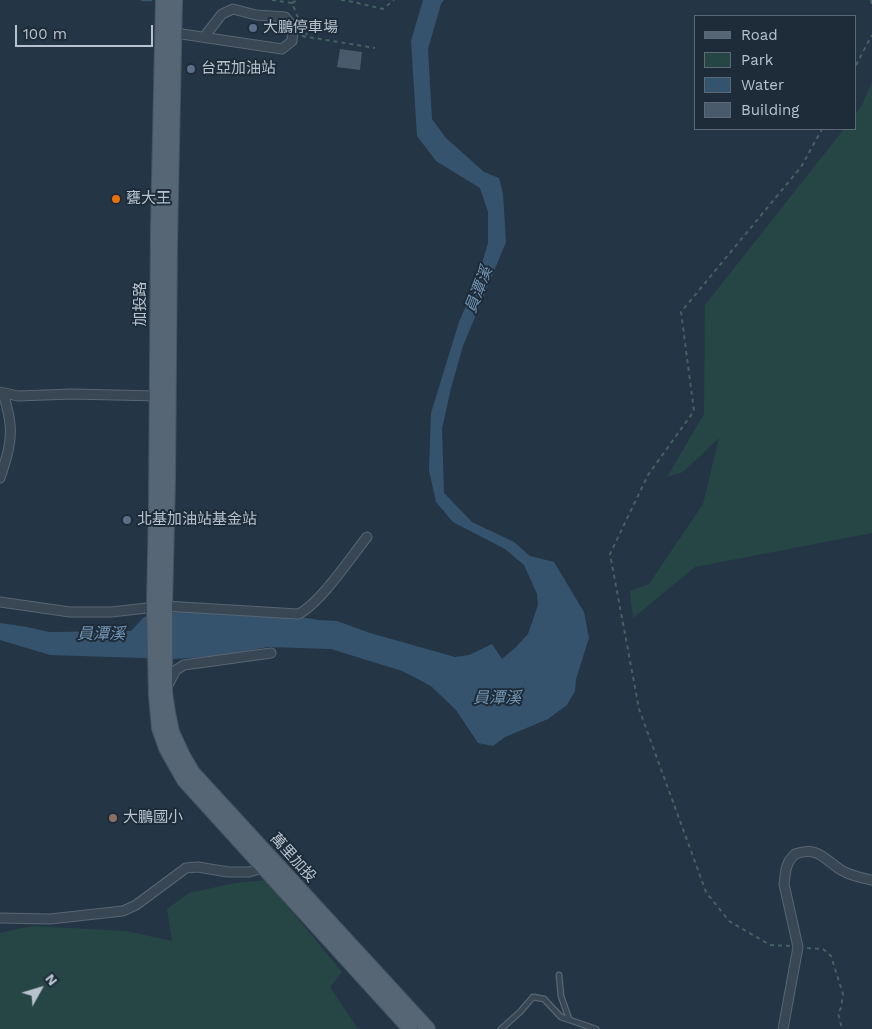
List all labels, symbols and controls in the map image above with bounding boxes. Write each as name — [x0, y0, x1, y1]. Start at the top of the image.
scale bar — [18, 15, 155, 47]
legend — [694, 15, 857, 130]
place label: 大鵬停車場 — [263, 19, 338, 37]
marker: 大鵬停車場 — [247, 22, 259, 34]
text: 100 m — [23, 25, 67, 43]
text: Road — [741, 26, 778, 44]
text: Park — [741, 51, 773, 69]
place label: 台亞加油站 — [201, 60, 276, 78]
marker: 台亞加油站 — [185, 63, 197, 75]
text: Water — [741, 76, 784, 94]
text: Building — [741, 101, 799, 119]
place label: 甕大王 — [126, 190, 171, 208]
marker: 甕大王 — [110, 193, 122, 205]
water label: 員潭溪 — [461, 264, 497, 316]
street label: 加投路 — [132, 282, 150, 326]
place label: 北基加油站基金站 — [137, 511, 257, 529]
marker: 北基加油站基金站 — [121, 514, 133, 526]
water label: 員潭溪 — [77, 624, 125, 644]
water label: 員潭溪 — [473, 688, 521, 708]
place label: 大鵬國小 — [123, 809, 183, 827]
marker: 大鵬國小 — [107, 812, 119, 824]
street label: 萬里加投 — [266, 830, 320, 886]
north arrow — [15, 964, 65, 1014]
text: N — [42, 970, 61, 989]

